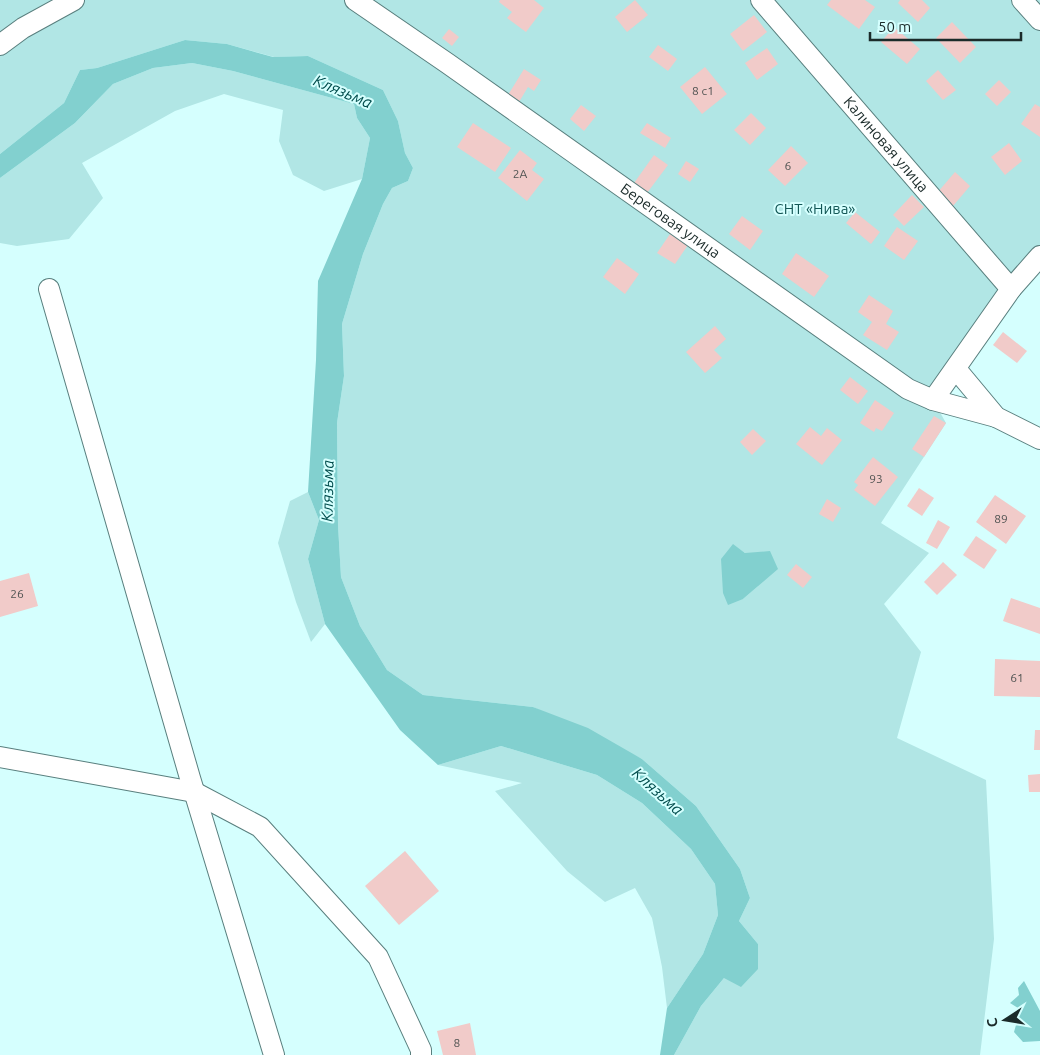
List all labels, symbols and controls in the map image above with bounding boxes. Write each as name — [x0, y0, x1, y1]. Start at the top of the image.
scale bar — [870, 10, 1021, 42]
text: 50 m — [878, 18, 911, 35]
water label: Клязьма — [311, 71, 375, 111]
house number: 8 с1 — [692, 84, 714, 97]
street label: Калиновая улица — [840, 93, 932, 195]
house number: 6 — [785, 159, 792, 172]
house number: 2А — [513, 167, 527, 180]
street label: Береговая улица — [617, 179, 724, 262]
park label: СНТ «Нива» — [775, 200, 855, 217]
water label: Клязьма — [317, 460, 337, 522]
house number: 93 — [869, 472, 883, 485]
house number: 89 — [994, 512, 1008, 525]
house number: 26 — [10, 587, 24, 600]
house number: 61 — [1010, 671, 1024, 684]
water label: Клязьма — [629, 764, 687, 819]
north arrow — [980, 995, 1030, 1045]
text: С — [984, 1017, 1001, 1029]
house number: 8 — [454, 1036, 461, 1049]

